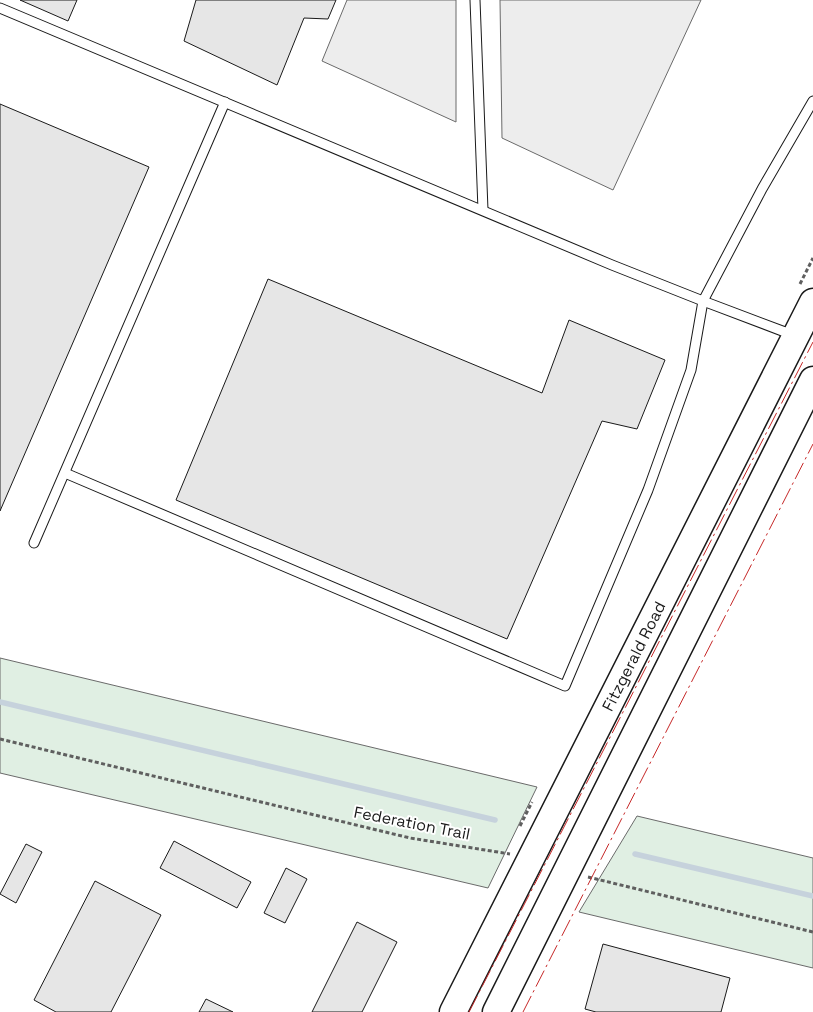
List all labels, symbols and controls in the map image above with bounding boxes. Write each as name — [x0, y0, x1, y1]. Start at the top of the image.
street label: Fitzgerald Road — [597, 598, 670, 715]
street label: Federation Trail — [352, 801, 472, 845]

